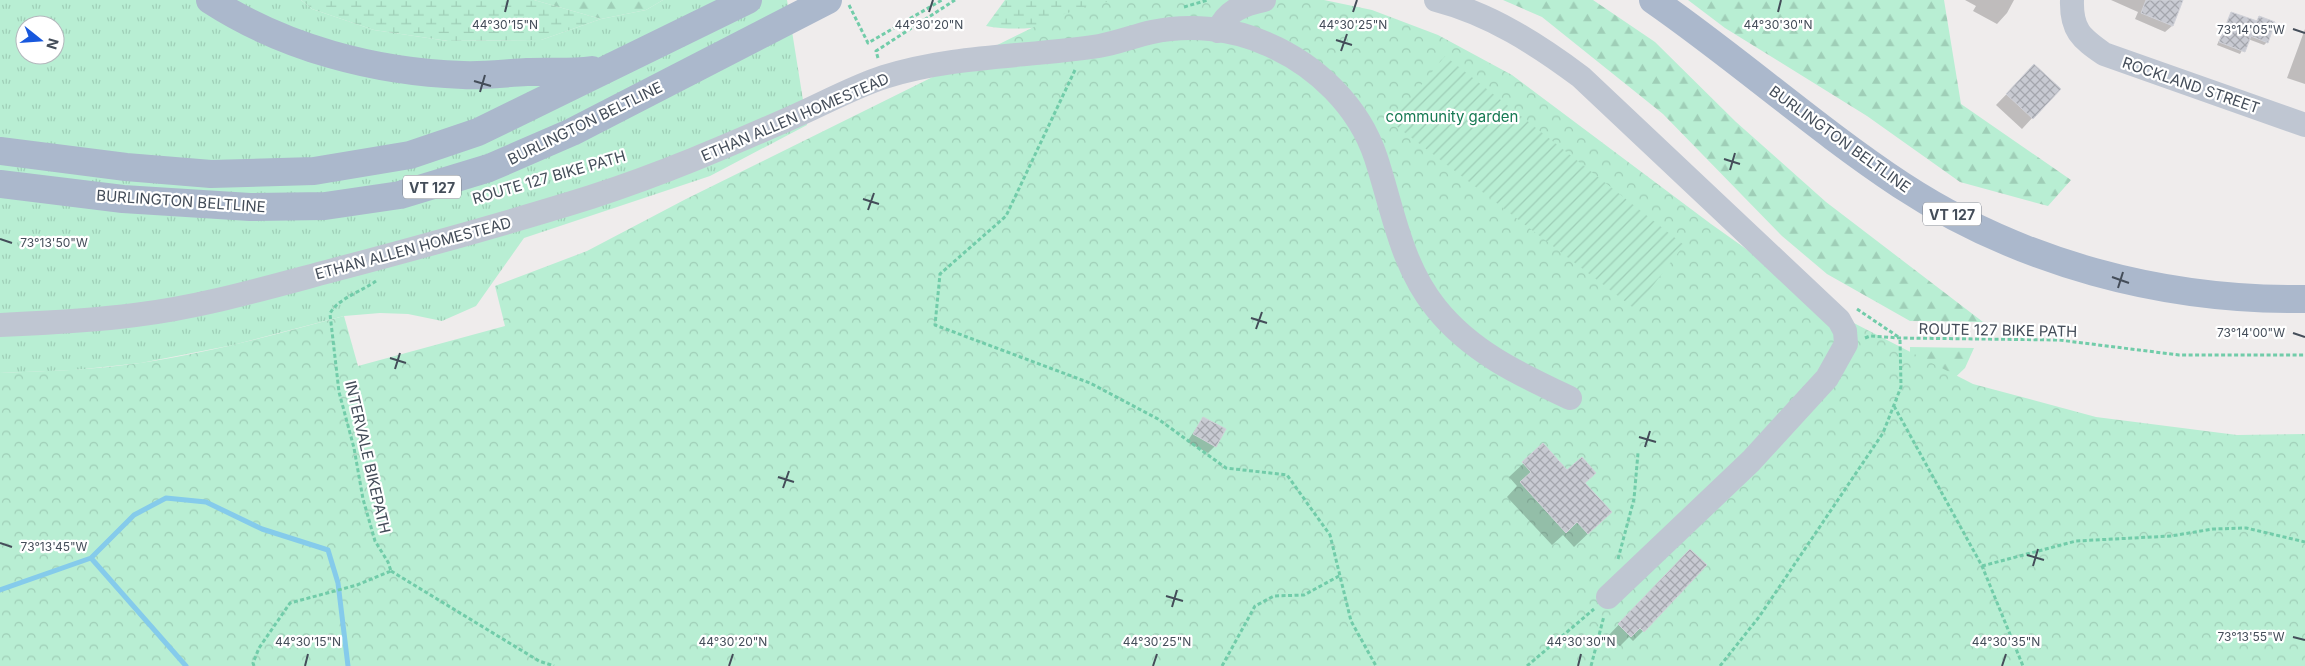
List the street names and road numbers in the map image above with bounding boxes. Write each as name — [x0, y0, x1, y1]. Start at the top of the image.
street label: ROCKLAND STREET — [2120, 53, 2262, 117]
street label: ETHAN ALLEN HOMESTEAD — [698, 69, 892, 165]
street label: BURLINGTON BELTLINE — [505, 77, 665, 169]
street label: BURLINGTON BELTLINE — [1766, 81, 1914, 197]
street label: ROUTE 127 BIKE PATH — [470, 146, 628, 208]
road number: VT 127 — [403, 176, 461, 198]
street label: BURLINGTON BELTLINE — [96, 186, 266, 216]
road number: VT 127 — [1923, 202, 1981, 225]
street label: ETHAN ALLEN HOMESTEAD — [313, 213, 513, 283]
street label: ROUTE 127 BIKE PATH — [1918, 319, 2078, 341]
street label: INTERVALE BIKEPATH — [341, 379, 395, 535]

